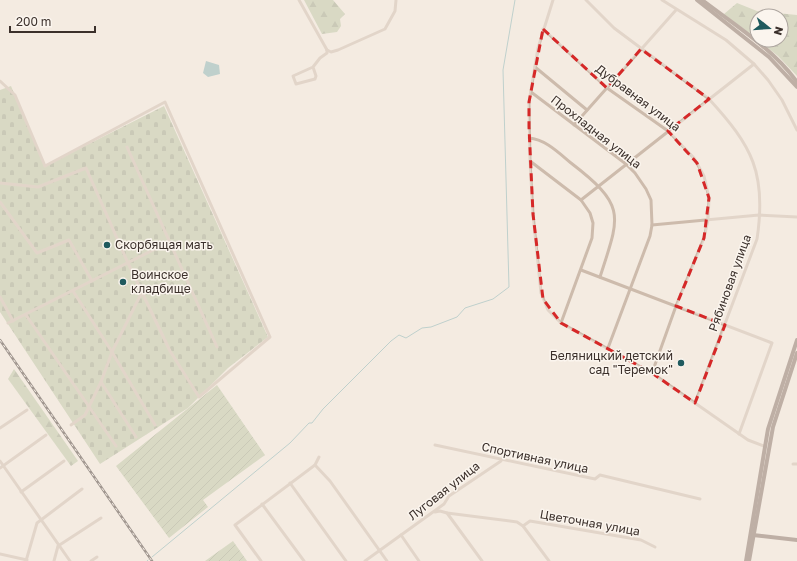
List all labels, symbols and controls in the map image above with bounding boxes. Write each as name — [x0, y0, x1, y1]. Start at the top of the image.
scale bar — [10, 8, 95, 34]
north arrow — [749, 8, 789, 48]
text: 200 m — [16, 14, 51, 29]
text: N — [772, 25, 786, 37]
street label: Дубравная улица — [593, 61, 684, 134]
street label: Прохладная улица — [548, 92, 644, 171]
street label: Рябиновая улица — [705, 232, 754, 333]
place label: Скорбящая мать — [115, 237, 213, 252]
marker: Скорбящая мать — [102, 240, 112, 250]
place label: Воинское кладбище — [131, 267, 191, 296]
marker: Воинское кладбище — [118, 277, 128, 287]
place label: Беляницкий детский сад "Теремок" — [550, 348, 673, 377]
marker: Беляницкий детский сад "Теремок" — [676, 358, 686, 368]
street label: Спортивная улица — [480, 439, 590, 476]
street label: Луговая улица — [405, 458, 482, 523]
street label: Цветочная улица — [539, 506, 641, 539]

